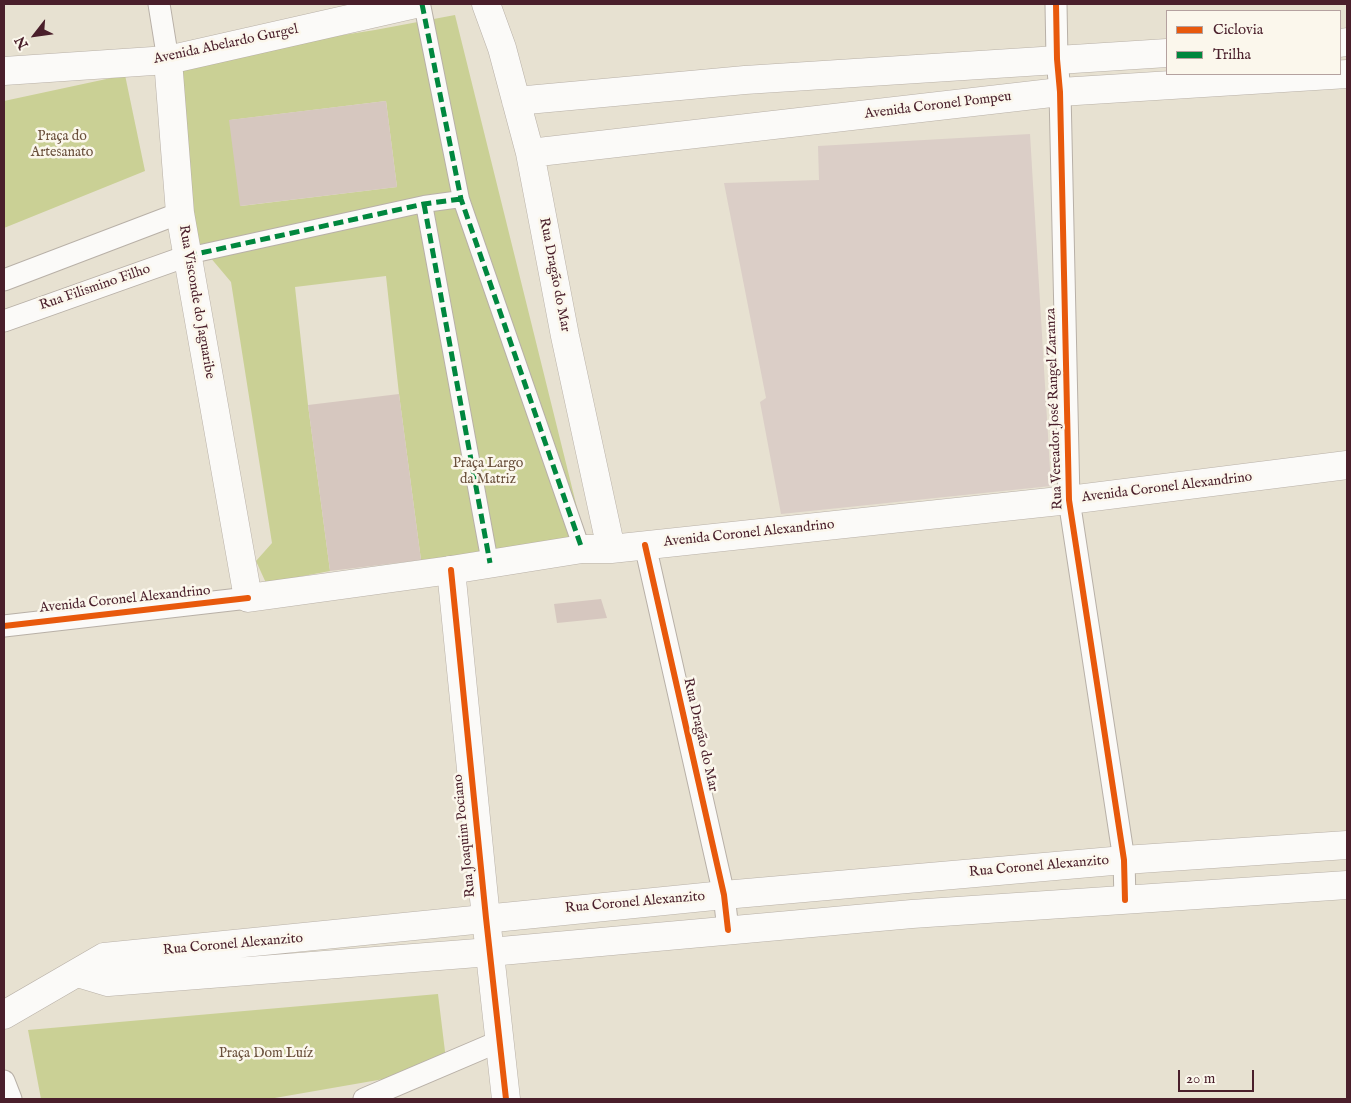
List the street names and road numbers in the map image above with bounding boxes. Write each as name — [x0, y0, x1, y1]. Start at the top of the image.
street label: Avenida Abelardo Gurgel — [152, 21, 300, 69]
street label: Avenida Coronel Pompeu — [864, 89, 1012, 123]
street label: Rua Dragão do Mar — [535, 216, 573, 334]
street label: Rua Visconde do Jaguaribe — [174, 224, 218, 380]
street label: Rua Filismino Filho — [37, 261, 153, 315]
street label: Rua Vereador José Rangel Zaranza — [1043, 308, 1067, 510]
street label: Avenida Coronel Alexandrino — [1081, 469, 1253, 507]
street label: Avenida Coronel Alexandrino — [663, 517, 835, 551]
street label: Avenida Coronel Alexandrino — [39, 583, 211, 617]
street label: Rua Dragão do Mar — [679, 677, 721, 793]
street label: Rua Joaquim Pociano — [450, 774, 480, 898]
street label: Rua Coronel Alexanzito — [968, 853, 1110, 881]
street label: Rua Coronel Alexanzito — [564, 889, 706, 917]
street label: Rua Coronel Alexanzito — [162, 931, 304, 959]

